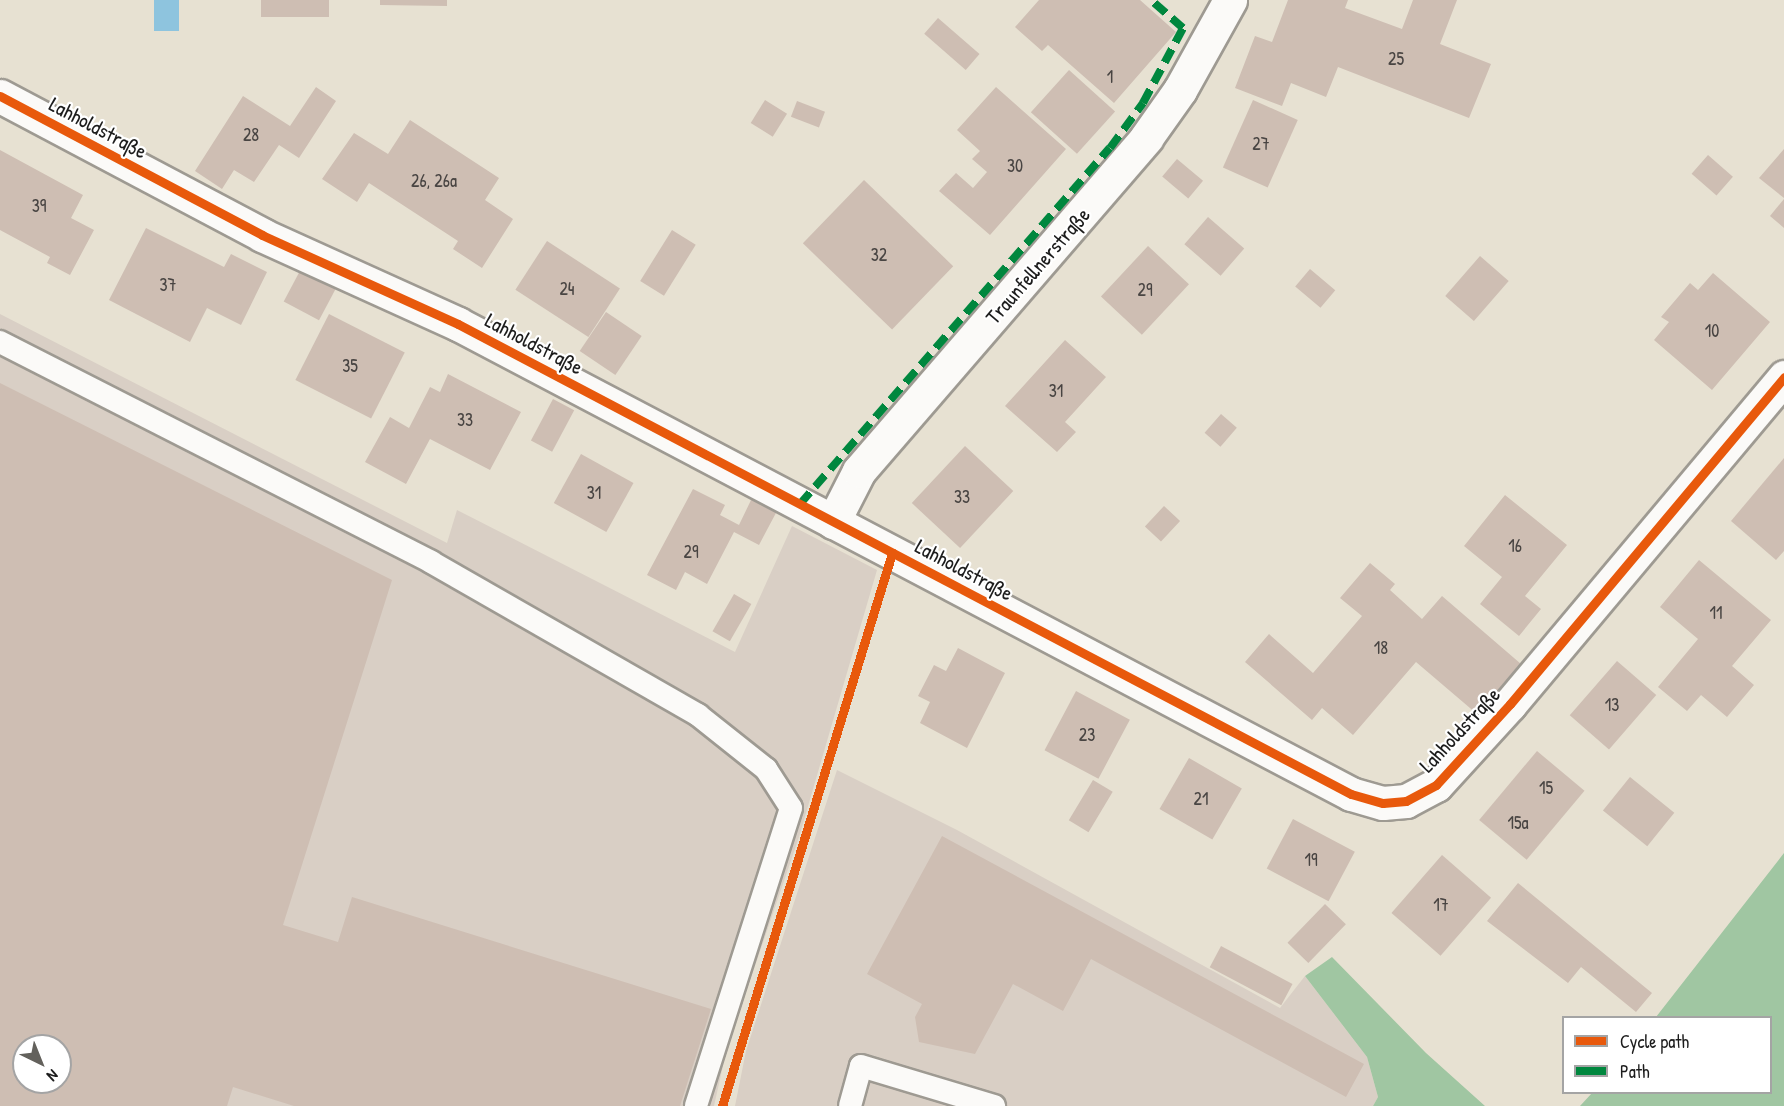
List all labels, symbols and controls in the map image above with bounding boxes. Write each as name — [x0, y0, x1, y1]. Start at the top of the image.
house number: 25 — [1388, 48, 1404, 70]
house number: 1 — [1107, 66, 1113, 88]
street label: Lahholdstraße — [45, 92, 151, 164]
house number: 28 — [243, 124, 259, 146]
house number: 27 — [1252, 133, 1270, 155]
house number: 30 — [1007, 155, 1023, 177]
house number: 26, 26a — [411, 170, 457, 192]
house number: 39 — [32, 195, 46, 217]
street label: Traunfellnerstraße — [981, 203, 1095, 329]
house number: 32 — [871, 244, 887, 266]
house number: 37 — [160, 274, 176, 296]
house number: 24 — [559, 278, 575, 300]
house number: 29 — [1137, 279, 1153, 301]
street label: Lahholdstraße — [481, 308, 587, 380]
house number: 10 — [1705, 320, 1719, 342]
house number: 35 — [342, 355, 358, 377]
house number: 31 — [1049, 380, 1063, 402]
house number: 33 — [457, 409, 473, 431]
house number: 31 — [587, 482, 601, 504]
house number: 33 — [954, 486, 970, 508]
street label: Lahholdstraße — [911, 534, 1017, 606]
house number: 16 — [1508, 535, 1522, 557]
house number: 29 — [683, 541, 699, 563]
house number: 11 — [1709, 602, 1723, 624]
house number: 18 — [1374, 637, 1388, 659]
street label: Lahholdstraße — [1414, 682, 1506, 778]
house number: 13 — [1605, 694, 1619, 716]
house number: 23 — [1079, 724, 1095, 746]
house number: 15 — [1539, 777, 1553, 799]
house number: 21 — [1194, 788, 1208, 810]
house number: 15a — [1507, 812, 1529, 834]
house number: 19 — [1304, 849, 1318, 871]
house number: 17 — [1433, 894, 1449, 916]
legend — [1562, 1016, 1772, 1094]
text: Cycle path — [1620, 1029, 1689, 1054]
north arrow — [12, 1034, 72, 1094]
text: Path — [1620, 1059, 1649, 1084]
text: N — [42, 1065, 64, 1087]

